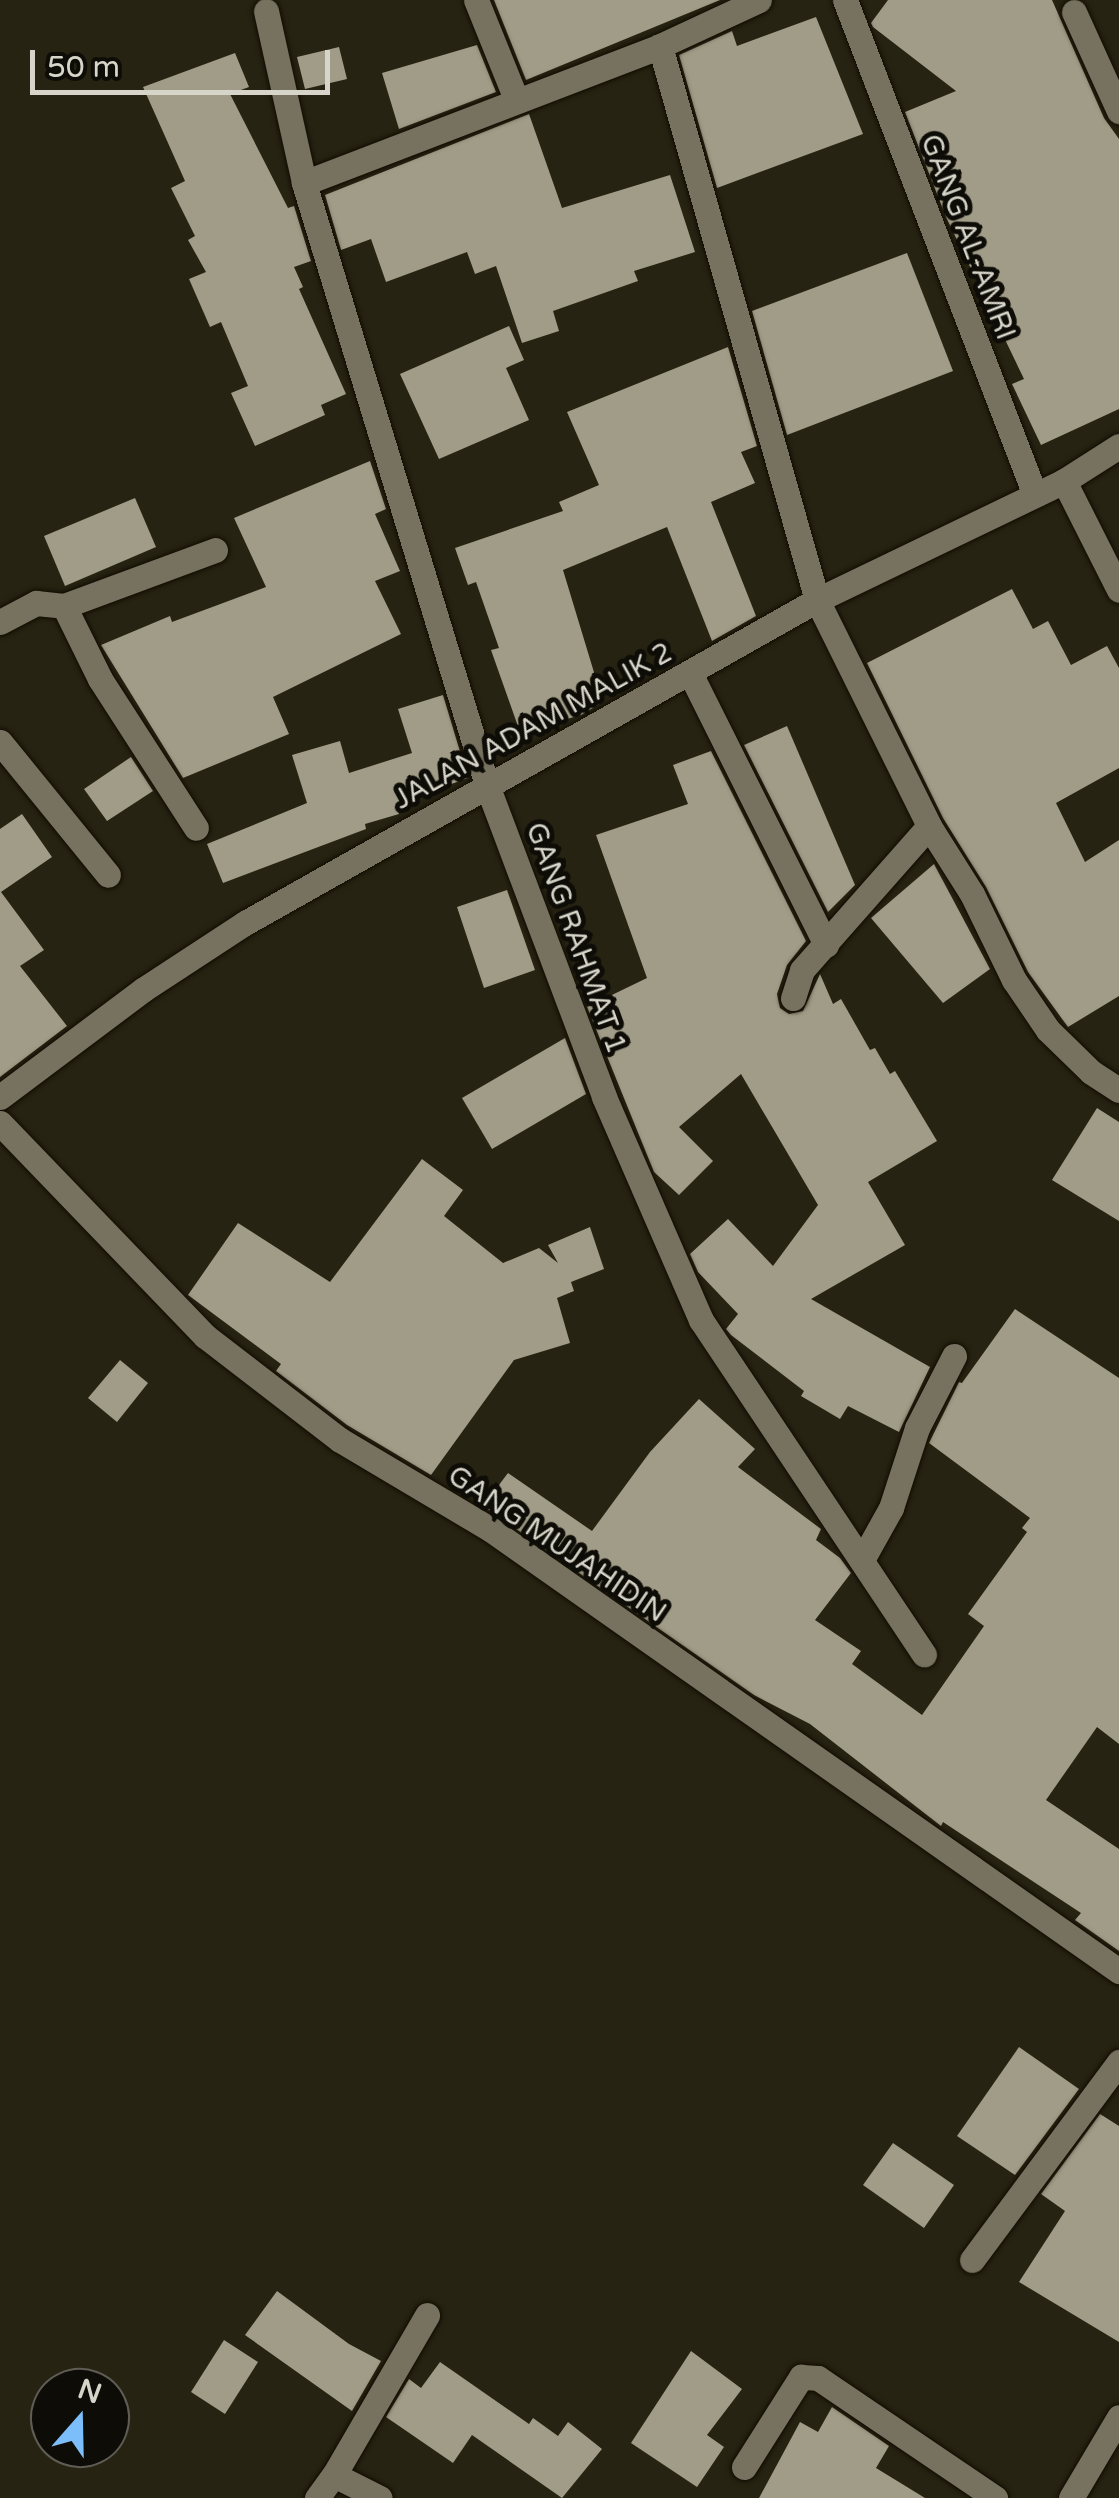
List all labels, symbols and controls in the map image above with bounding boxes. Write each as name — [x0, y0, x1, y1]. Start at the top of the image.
scale bar — [35, 30, 335, 92]
text: 50 m — [47, 49, 120, 86]
street label: GANG AL-AMRI — [913, 130, 1023, 344]
street label: JALAN ADAM MALIK 2 — [388, 636, 678, 816]
street label: GANG RAHMAT 1 — [519, 818, 633, 1058]
street label: GANG MUJAHIDIN — [442, 1459, 672, 1629]
north arrow — [30, 2368, 130, 2468]
text: N — [73, 2372, 106, 2412]

